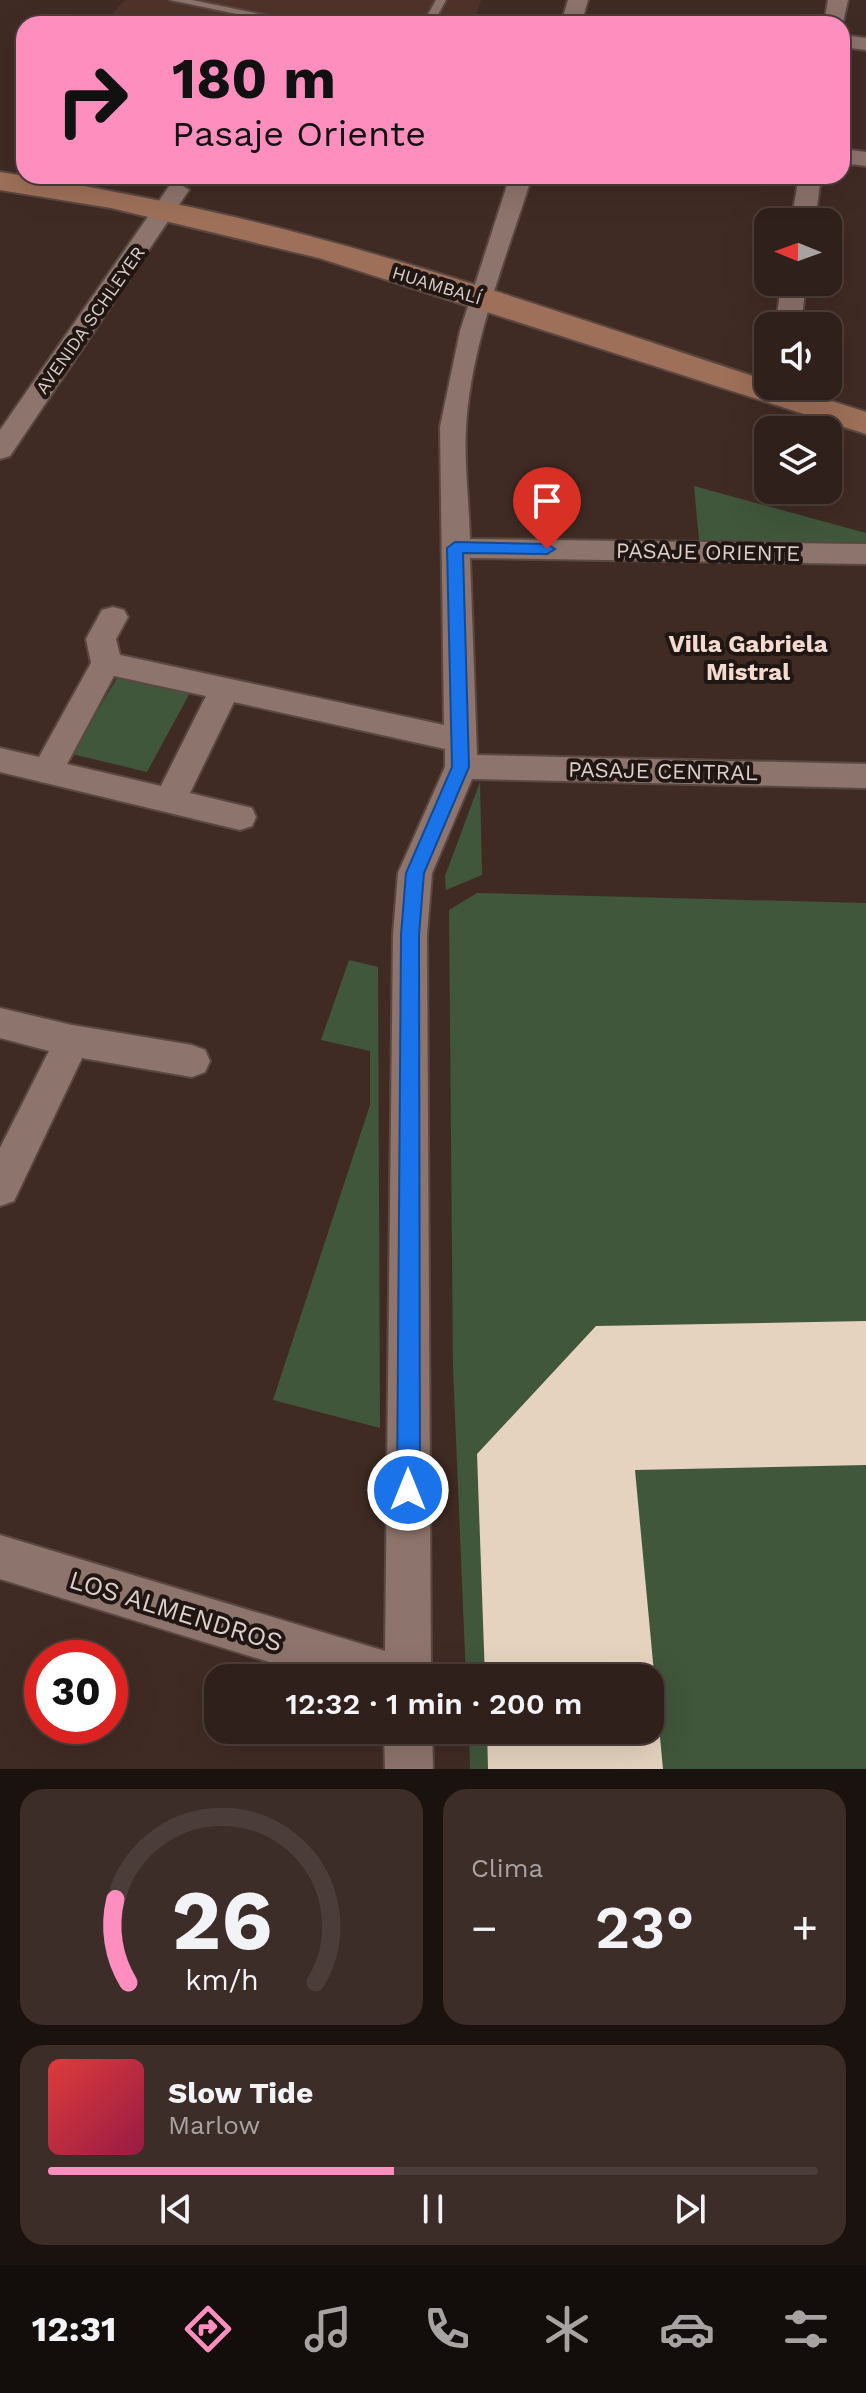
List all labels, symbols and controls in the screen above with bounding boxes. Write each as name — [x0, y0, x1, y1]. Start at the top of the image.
text: 180 m — [172, 46, 336, 112]
icon: right — [40, 48, 144, 152]
text: Pasaje Oriente — [172, 113, 426, 155]
north arrow — [754, 208, 842, 296]
map controls — [754, 208, 842, 504]
street label: AVENIDA SCHLEYER — [31, 242, 149, 398]
street label: HUAMBALÍ — [390, 261, 484, 309]
button: sound — [754, 312, 842, 400]
button: layers — [754, 416, 842, 504]
pin — [513, 467, 581, 549]
icon: arrive — [525, 479, 569, 523]
street label: PASAJE ORIENTE — [616, 538, 800, 566]
district label: Villa Gabriela Mistral — [668, 630, 828, 686]
street label: PASAJE CENTRAL — [568, 757, 758, 785]
position arrow — [366, 1448, 450, 1532]
street label: LOS ALMENDROS — [66, 1564, 286, 1658]
speed limit sign: 30 — [24, 1640, 128, 1744]
text: 12:32 · 1 min · 200 m — [286, 1686, 582, 1721]
text: Clima — [471, 1853, 543, 1883]
text: 26 — [171, 1872, 272, 1969]
text: 23° — [595, 1892, 694, 1963]
text: − — [471, 1902, 498, 1954]
text: + — [791, 1902, 818, 1954]
text: km/h — [185, 1963, 258, 1997]
text: Slow Tide — [168, 2075, 313, 2110]
text: Marlow — [168, 2110, 260, 2140]
icon: previous — [154, 2187, 198, 2231]
icon: pause — [411, 2187, 455, 2231]
icon: next — [668, 2187, 712, 2231]
icon: directions — [180, 2301, 236, 2357]
icon: music — [300, 2301, 356, 2357]
icon: phone — [419, 2301, 475, 2357]
icon: climate — [539, 2301, 595, 2357]
icon: car — [659, 2301, 715, 2357]
icon: filters — [778, 2301, 834, 2357]
text: 12:31 — [32, 2308, 117, 2350]

